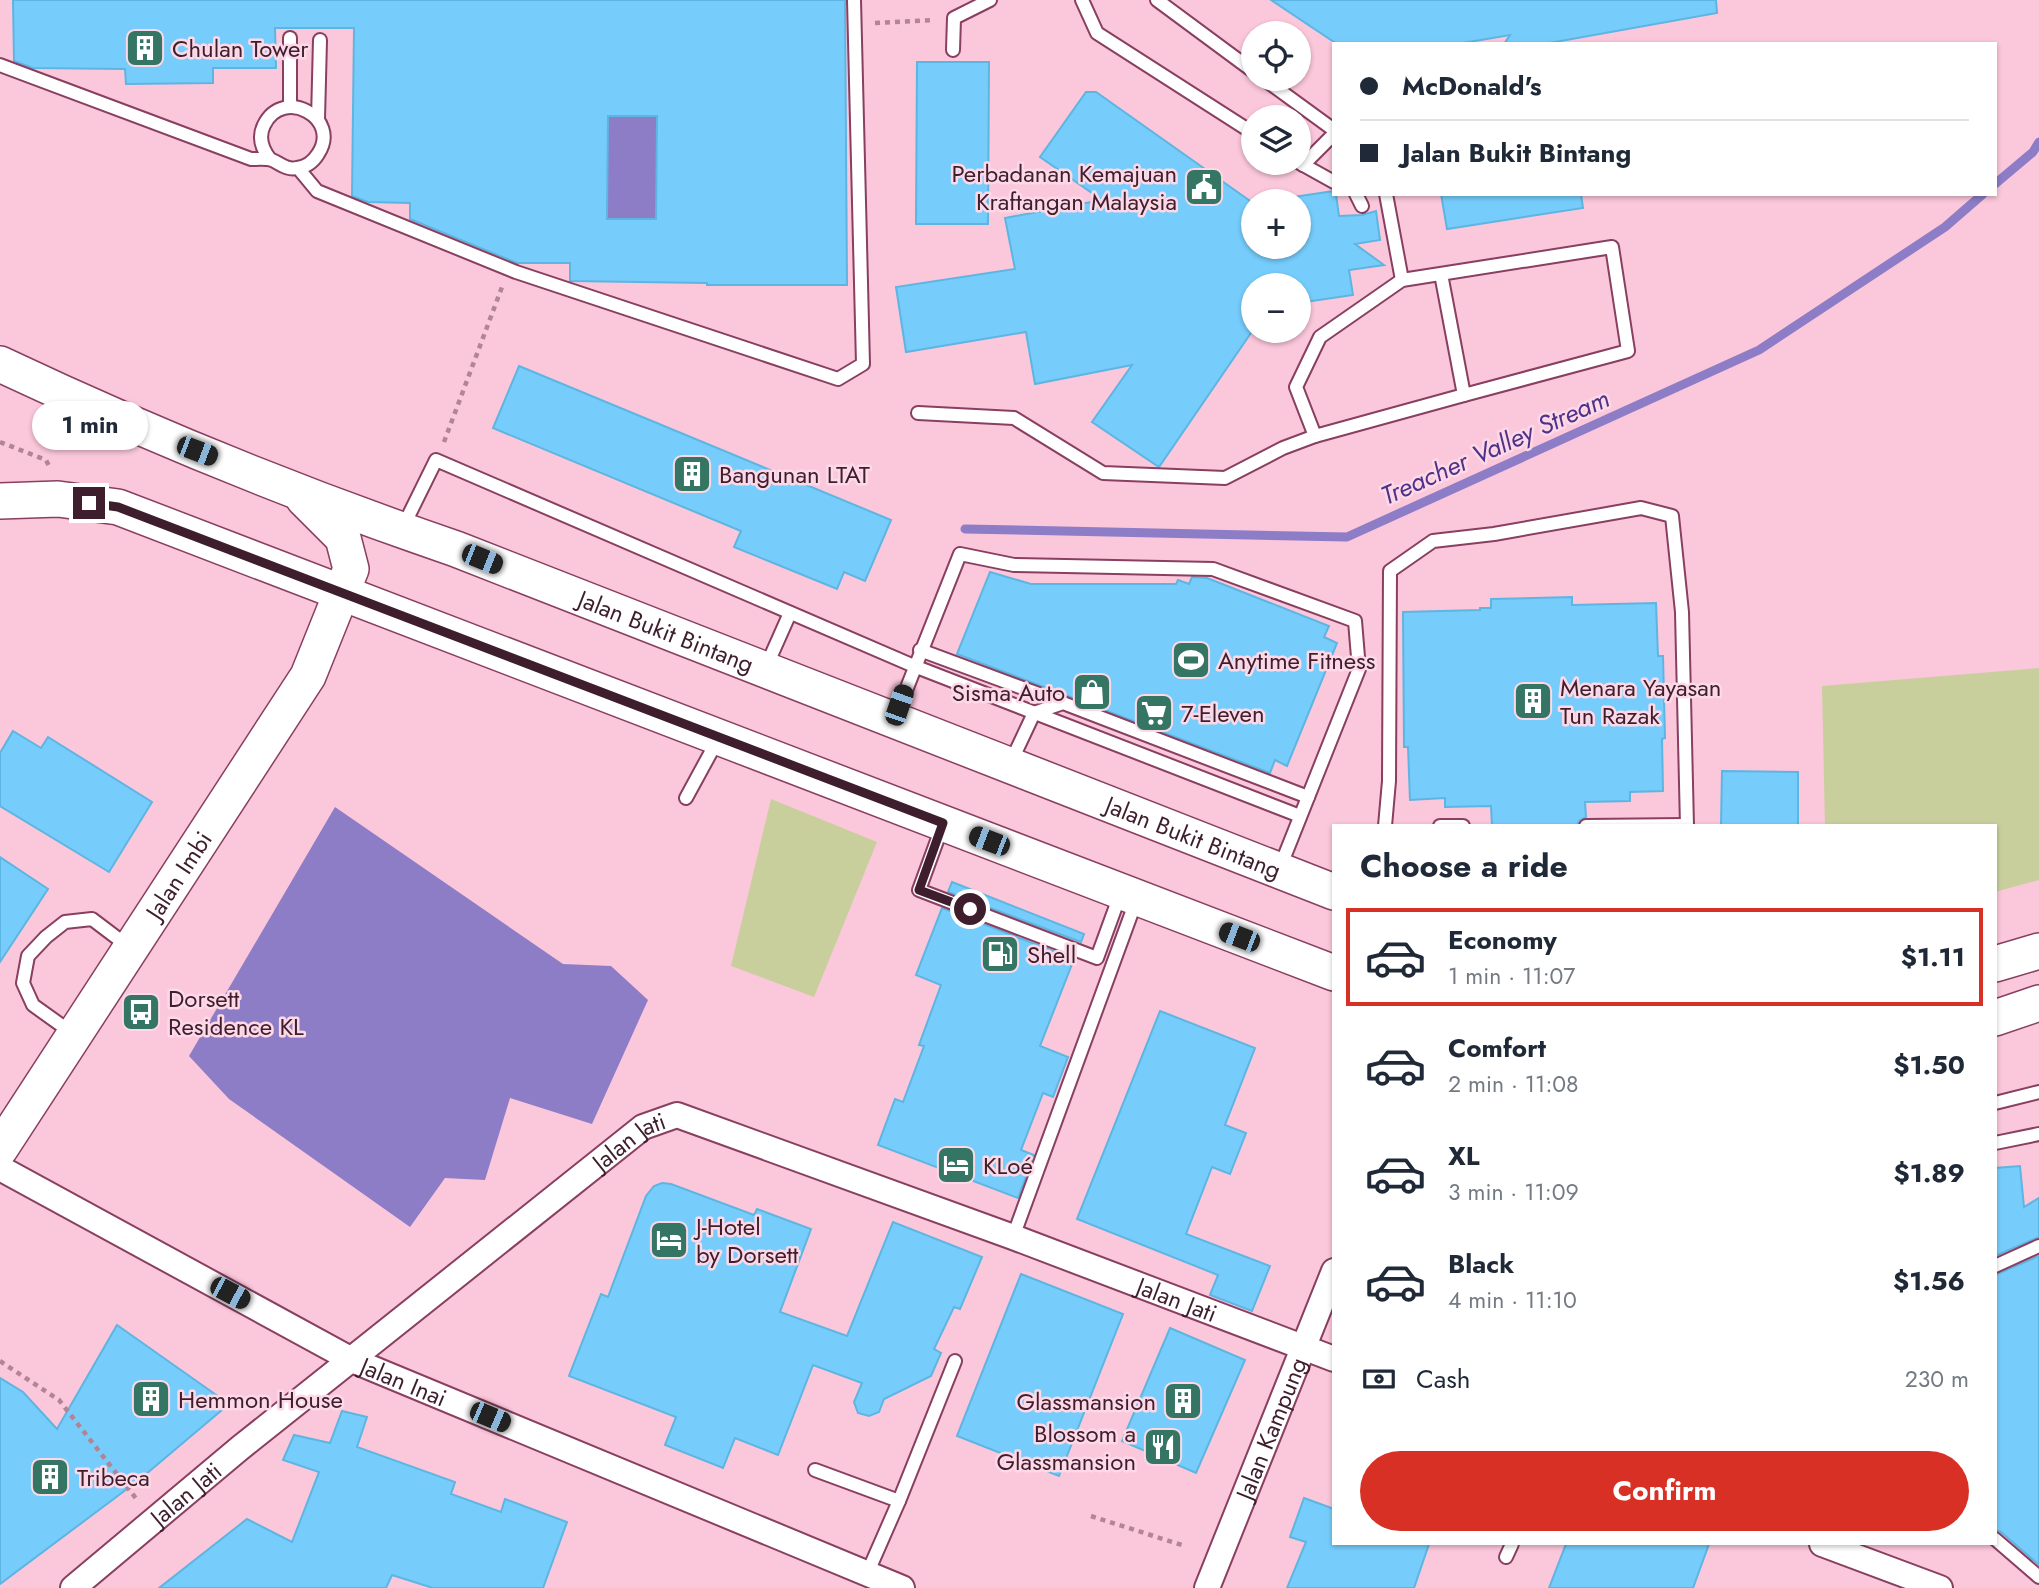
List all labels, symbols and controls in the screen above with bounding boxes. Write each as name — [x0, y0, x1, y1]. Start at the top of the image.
map controls — [1241, 21, 1311, 343]
button: locate — [1241, 21, 1311, 91]
building icon: Chulan Tower — [124, 27, 166, 69]
place label: Chulan Tower — [172, 31, 309, 66]
text: McDonald's — [1402, 67, 1542, 105]
button: layers — [1241, 105, 1311, 175]
text: Jalan Bukit Bintang — [1402, 134, 1631, 172]
place label: Perbadanan Kemajuan Kraftangan Malaysia — [951, 156, 1177, 219]
public building icon: Perbadanan Kemajuan Kraftangan Malaysia — [1183, 166, 1225, 208]
button: + — [1241, 189, 1311, 259]
button: − — [1241, 273, 1311, 343]
water label: Treacher Valley Stream — [1375, 379, 1615, 515]
callout: 1 min — [31, 402, 147, 450]
text: 1 min — [61, 408, 119, 442]
car — [174, 434, 221, 468]
building icon: Bangunan LTAT — [671, 453, 713, 495]
place label: Bangunan LTAT — [719, 457, 870, 492]
route end — [73, 487, 105, 519]
car — [459, 541, 506, 577]
street label: Jalan Bukit Bintang — [570, 580, 759, 681]
sports icon: Anytime Fitness — [1170, 639, 1212, 681]
place label: Anytime Fitness — [1218, 643, 1375, 678]
place label: Menara Yayasan Tun Razak — [1560, 670, 1721, 733]
shop icon: Sisma Auto — [1071, 671, 1113, 713]
place label: Sisma Auto — [952, 675, 1065, 710]
building icon: Menara Yayasan Tun Razak — [1512, 680, 1554, 722]
car — [883, 682, 916, 728]
supermarket icon: 7-Eleven — [1133, 692, 1175, 734]
place label: 7-Eleven — [1181, 696, 1265, 731]
street label: Jalan Bukit Bintang — [1098, 786, 1286, 887]
street label: Jalan Imbi — [135, 824, 220, 928]
car — [966, 824, 1013, 858]
text: Choose a ride — [1360, 843, 1568, 889]
route start — [954, 893, 986, 925]
car — [1216, 920, 1263, 954]
text: Economy — [1448, 921, 1557, 959]
icon: car — [1364, 926, 1427, 989]
fuel station icon: Shell — [979, 933, 1021, 975]
place label: Shell — [1027, 937, 1076, 972]
text: $1.11 — [1901, 938, 1965, 976]
text: 1 min · 11:07 — [1448, 959, 1575, 993]
place label: Dorsett Residence KL — [168, 981, 304, 1044]
bus stop icon: Dorsett Residence KL — [120, 991, 162, 1033]
text: Comfort — [1448, 1029, 1546, 1067]
icon: car — [1364, 1034, 1427, 1097]
text: $1.50 — [1893, 1046, 1965, 1084]
text: 2 min · 11:08 — [1448, 1067, 1579, 1101]
street label: Jalan Jati — [582, 1103, 670, 1181]
text: XL — [1448, 1137, 1480, 1175]
icon: car — [1364, 1142, 1427, 1205]
hotel icon: KLoé — [935, 1144, 977, 1186]
place label: KLoé — [983, 1148, 1033, 1183]
text: $1.89 — [1894, 1154, 1965, 1192]
text: 3 min · 11:09 — [1448, 1175, 1579, 1209]
place label: J-Hotel by Dorsett — [693, 1209, 799, 1272]
hotel icon: J-Hotel by Dorsett — [648, 1219, 690, 1261]
text: Black — [1448, 1245, 1514, 1283]
icon: car — [1364, 1250, 1427, 1313]
text: $1.56 — [1893, 1262, 1965, 1300]
street label: Jalan Jati — [1129, 1267, 1222, 1330]
car — [207, 1274, 254, 1312]
text: 4 min · 11:10 — [1448, 1283, 1577, 1317]
street label: Jalan Inai — [352, 1347, 452, 1415]
street label: Jalan Kampung — [1226, 1352, 1315, 1508]
icon: cash — [1360, 1360, 1398, 1398]
text: Cash — [1416, 1360, 1470, 1398]
text: 230 m — [1905, 1362, 1969, 1396]
building icon: Hemmon House — [130, 1378, 172, 1420]
building icon: Glassmansion — [1162, 1380, 1204, 1422]
place label: Hemmon House — [178, 1382, 343, 1417]
place label: Glassmansion — [1017, 1384, 1156, 1419]
car — [467, 1399, 514, 1435]
place label: Blossom a Glassmansion — [997, 1416, 1136, 1479]
restaurant icon: Blossom a Glassmansion — [1142, 1426, 1184, 1468]
button: Confirm — [1360, 1451, 1969, 1531]
street label: Jalan Jati — [140, 1453, 229, 1536]
building icon: Tribeca — [29, 1456, 71, 1498]
place label: Tribeca — [77, 1460, 150, 1495]

